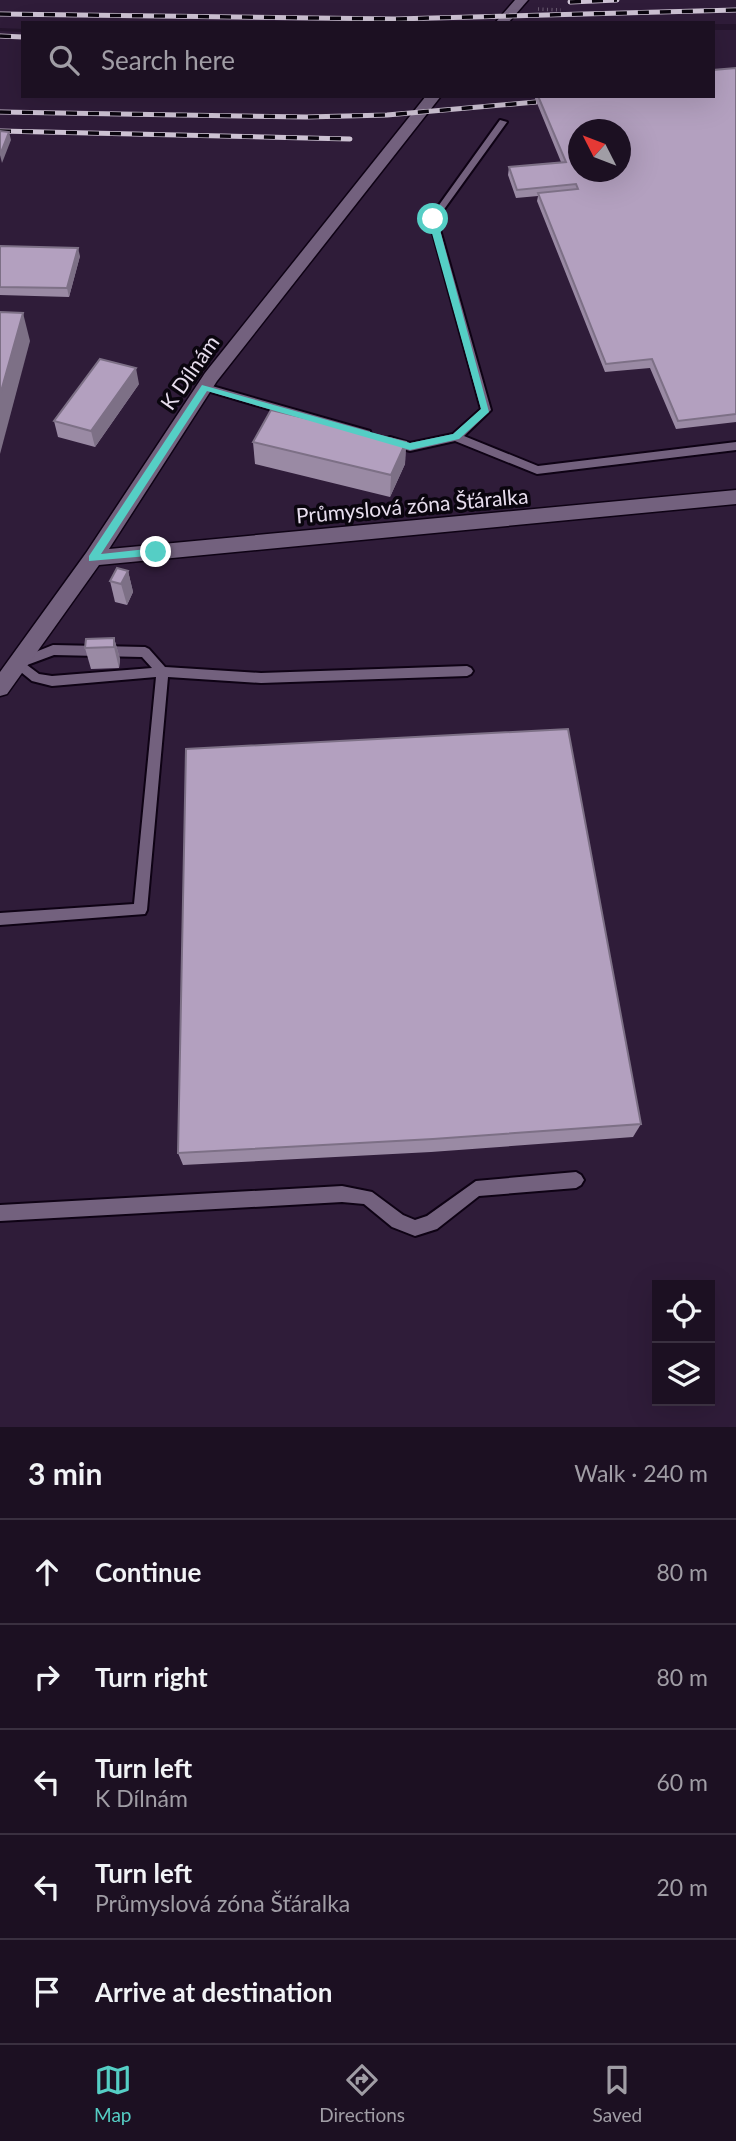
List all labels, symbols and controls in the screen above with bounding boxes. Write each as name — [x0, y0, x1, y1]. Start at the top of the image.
search box — [21, 21, 715, 98]
icon: search — [45, 41, 83, 79]
text: Search here — [101, 44, 235, 76]
north arrow — [568, 119, 631, 182]
route start — [417, 203, 448, 234]
street label: K Dílnám — [154, 330, 224, 414]
street label: Průmyslová zóna Šťáralka — [295, 482, 529, 528]
route end — [140, 536, 171, 567]
map controls — [652, 1280, 715, 1406]
button: locate — [652, 1280, 715, 1343]
button: layers — [652, 1343, 715, 1406]
text: 3 min — [28, 1455, 102, 1491]
text: Walk · 240 m — [574, 1459, 708, 1487]
icon: ahead — [28, 1553, 66, 1591]
text: Continue — [95, 1556, 201, 1588]
text: 80 m — [657, 1558, 708, 1586]
icon: right — [28, 1658, 66, 1696]
text: Turn right — [95, 1661, 208, 1693]
text: 80 m — [657, 1663, 708, 1691]
text: Turn left — [95, 1752, 192, 1784]
icon: left — [28, 1763, 66, 1801]
text: 60 m — [657, 1768, 708, 1796]
text: K Dílnám — [95, 1784, 188, 1812]
text: Turn left — [95, 1857, 192, 1889]
icon: left — [28, 1868, 66, 1906]
text: 20 m — [657, 1873, 708, 1901]
text: Průmyslová zóna Šťáralka — [95, 1889, 350, 1917]
icon: arrive — [28, 1973, 66, 2011]
text: Arrive at destination — [95, 1976, 332, 2008]
tab: Map — [94, 2061, 132, 2126]
tab: Directions — [319, 2061, 405, 2126]
tab: Saved — [593, 2061, 642, 2126]

